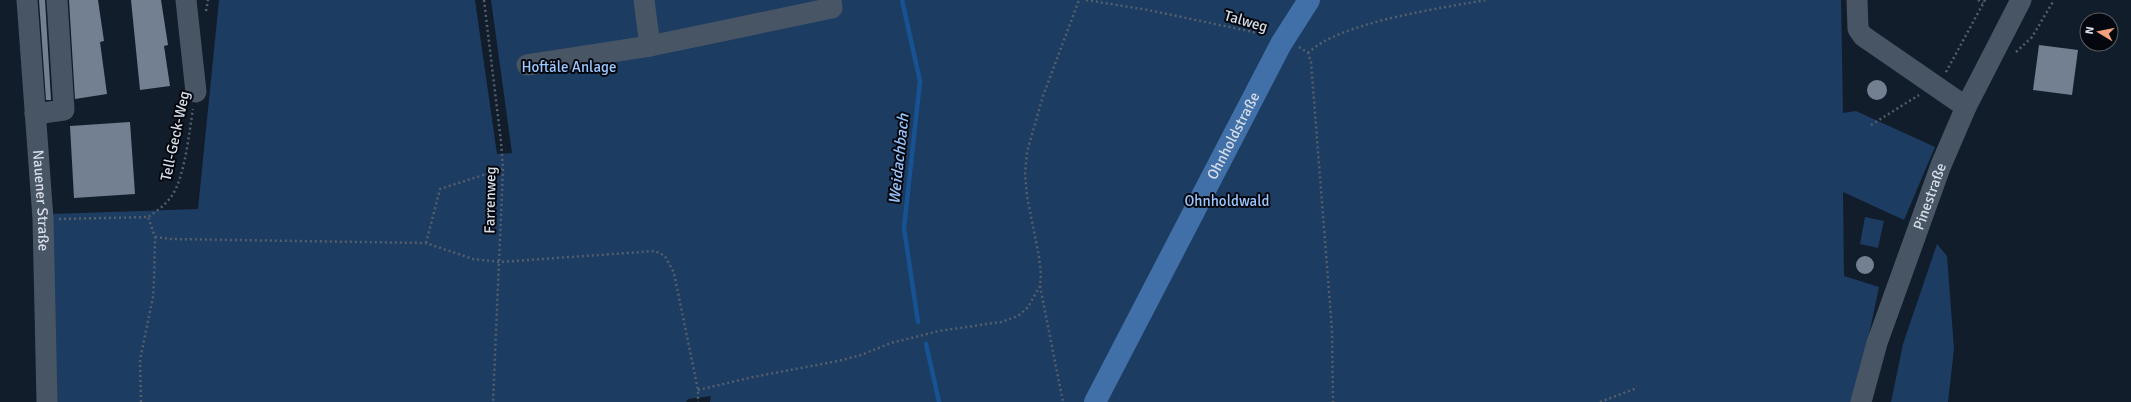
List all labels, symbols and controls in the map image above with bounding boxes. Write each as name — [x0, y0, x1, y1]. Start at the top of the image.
street label: Talweg — [1222, 6, 1270, 36]
north arrow — [2079, 12, 2119, 52]
text: N — [2083, 25, 2097, 35]
park label: Hoftäle Anlage — [521, 58, 617, 76]
street label: Tell-Geck-Weg — [157, 89, 193, 183]
street label: Ohnholdstraße — [1203, 89, 1263, 183]
water label: Weidachbach — [884, 112, 914, 205]
street label: Nauener Straße — [29, 149, 53, 251]
street label: Pinestraße — [1909, 160, 1950, 232]
street label: Farrenweg — [480, 166, 500, 234]
park label: Ohnholdwald — [1184, 192, 1270, 210]

